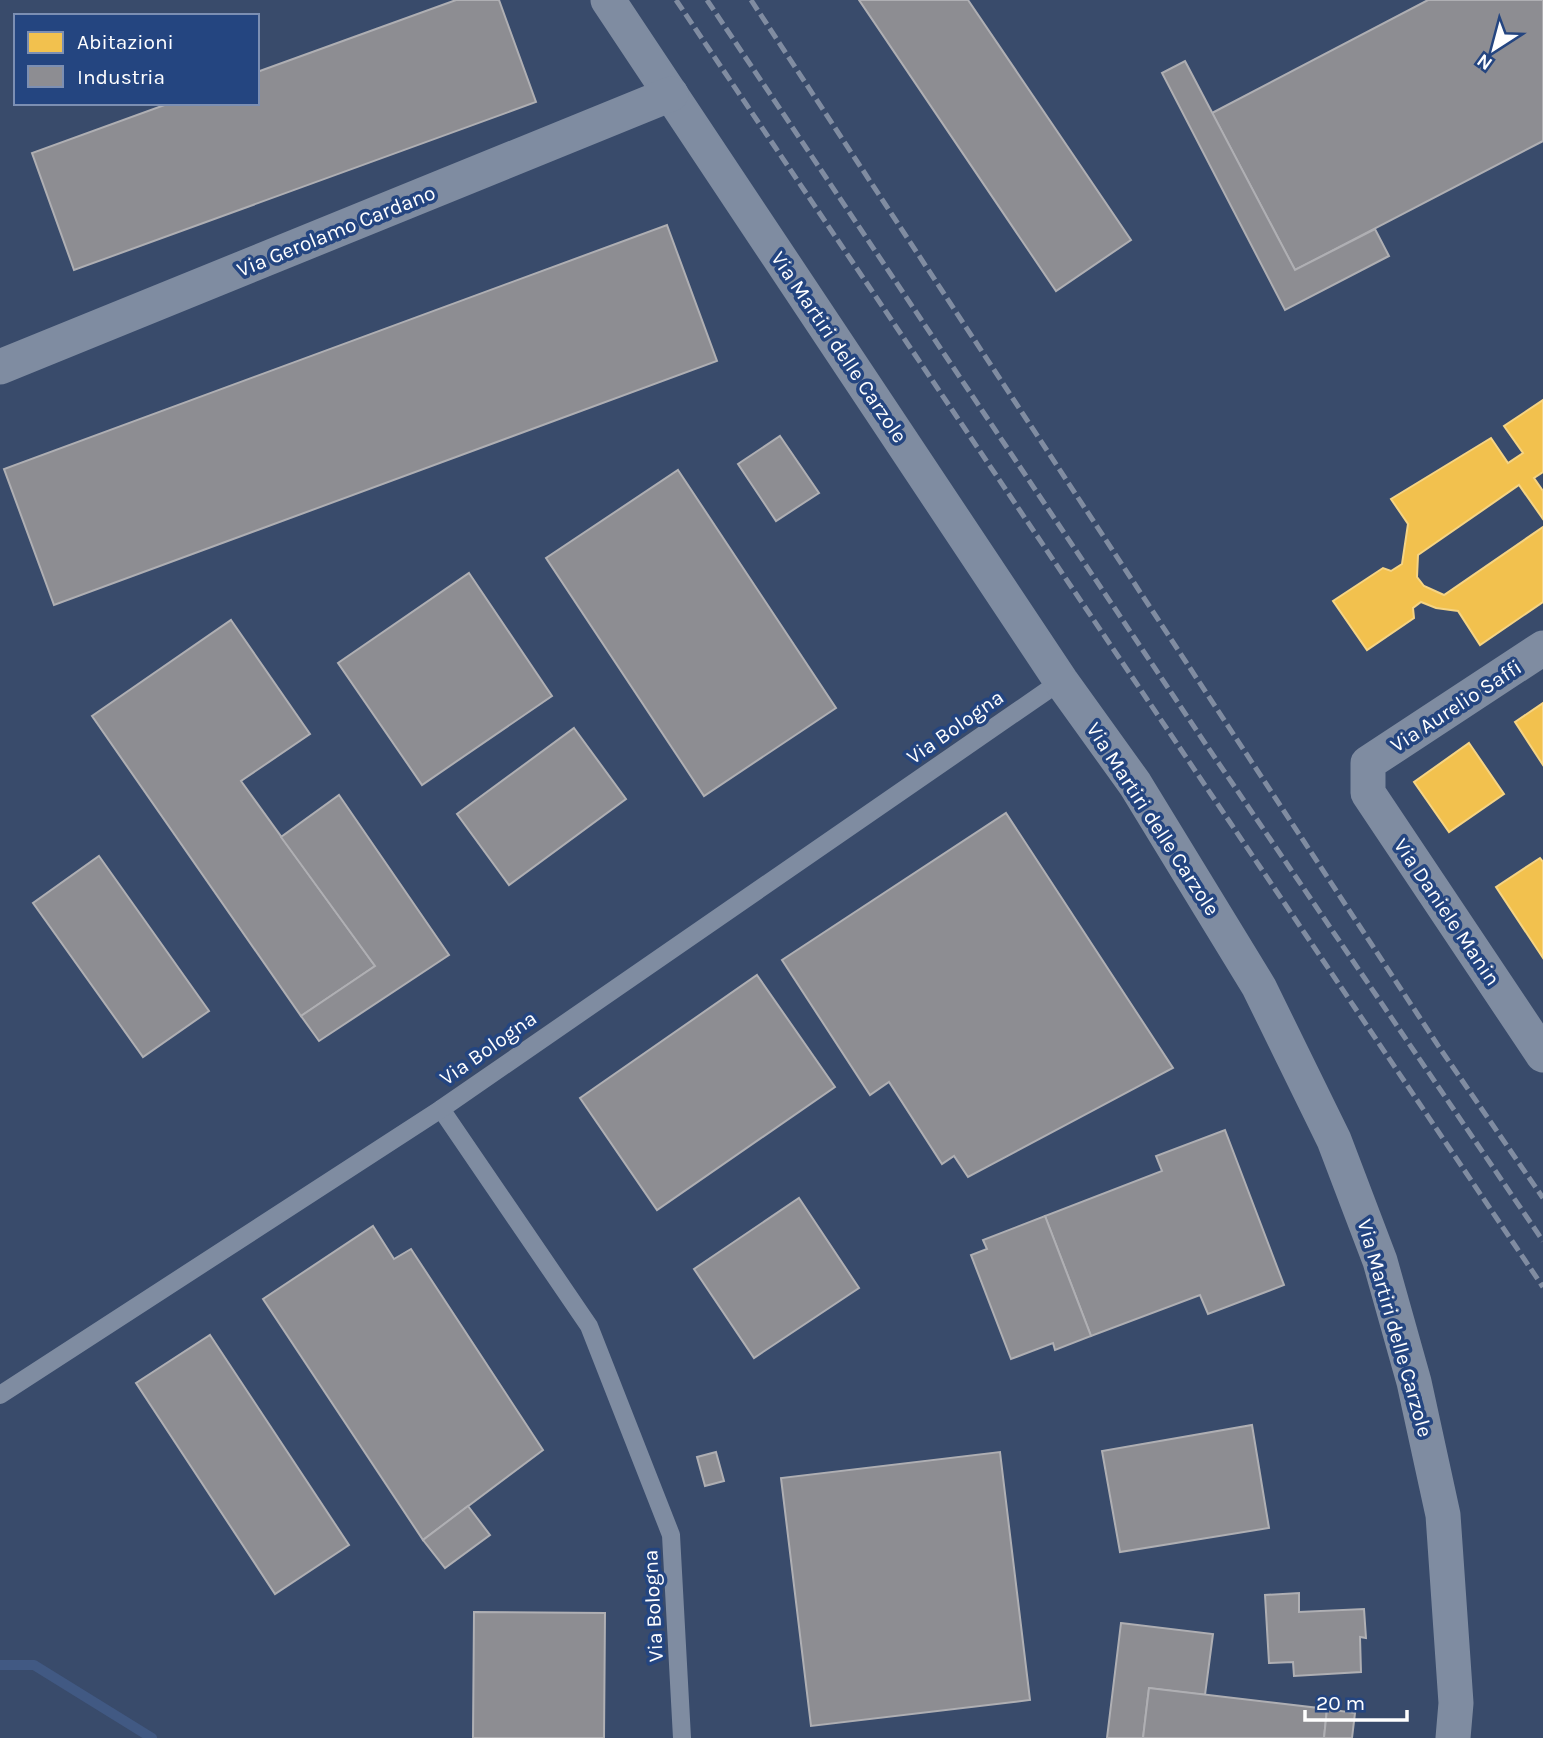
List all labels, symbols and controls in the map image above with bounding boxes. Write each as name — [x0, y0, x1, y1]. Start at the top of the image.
legend — [14, 14, 259, 105]
north arrow — [1459, 14, 1529, 84]
text: Abitazioni — [77, 30, 174, 54]
text: N — [1473, 49, 1497, 75]
text: Industria — [77, 65, 165, 89]
street label: Via Gerolamo Cardano — [233, 180, 439, 282]
street label: Via Martiri delle Carzole — [766, 247, 912, 447]
street label: Via Aurelio Saffi — [1386, 655, 1526, 757]
street label: Via Bologna — [902, 685, 1008, 769]
street label: Via Martiri delle Carzole — [1082, 718, 1224, 920]
street label: Via Daniele Manin — [1389, 834, 1505, 990]
street label: Via Bologna — [435, 1006, 541, 1090]
street label: Via Martiri delle Carzole — [1352, 1216, 1438, 1440]
street label: Via Bologna — [638, 1549, 668, 1663]
scale bar — [1305, 1678, 1406, 1722]
text: 20 m — [1316, 1691, 1365, 1715]

